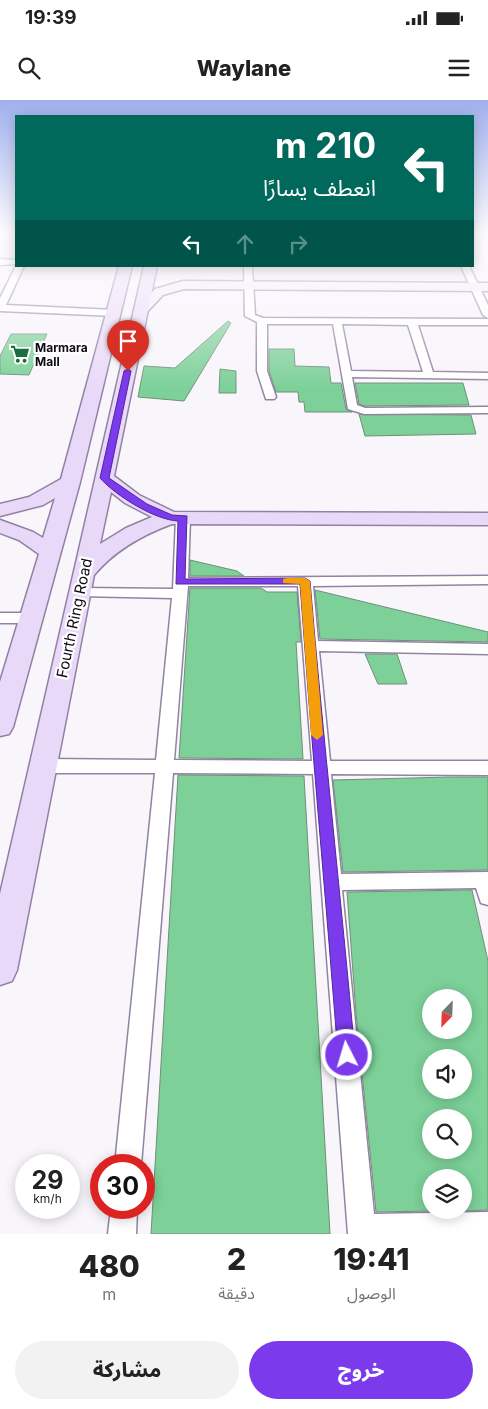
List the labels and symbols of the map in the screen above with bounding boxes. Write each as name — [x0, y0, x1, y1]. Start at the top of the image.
pin — [107, 320, 149, 371]
place label: Marmara Mall — [35, 340, 88, 369]
supermarket icon: Marmara Mall — [9, 343, 31, 365]
street label: Fourth Ring Road — [52, 556, 96, 680]
north arrow — [422, 989, 472, 1039]
position arrow — [320, 1028, 372, 1080]
speed limit sign: 30 — [90, 1154, 155, 1219]

